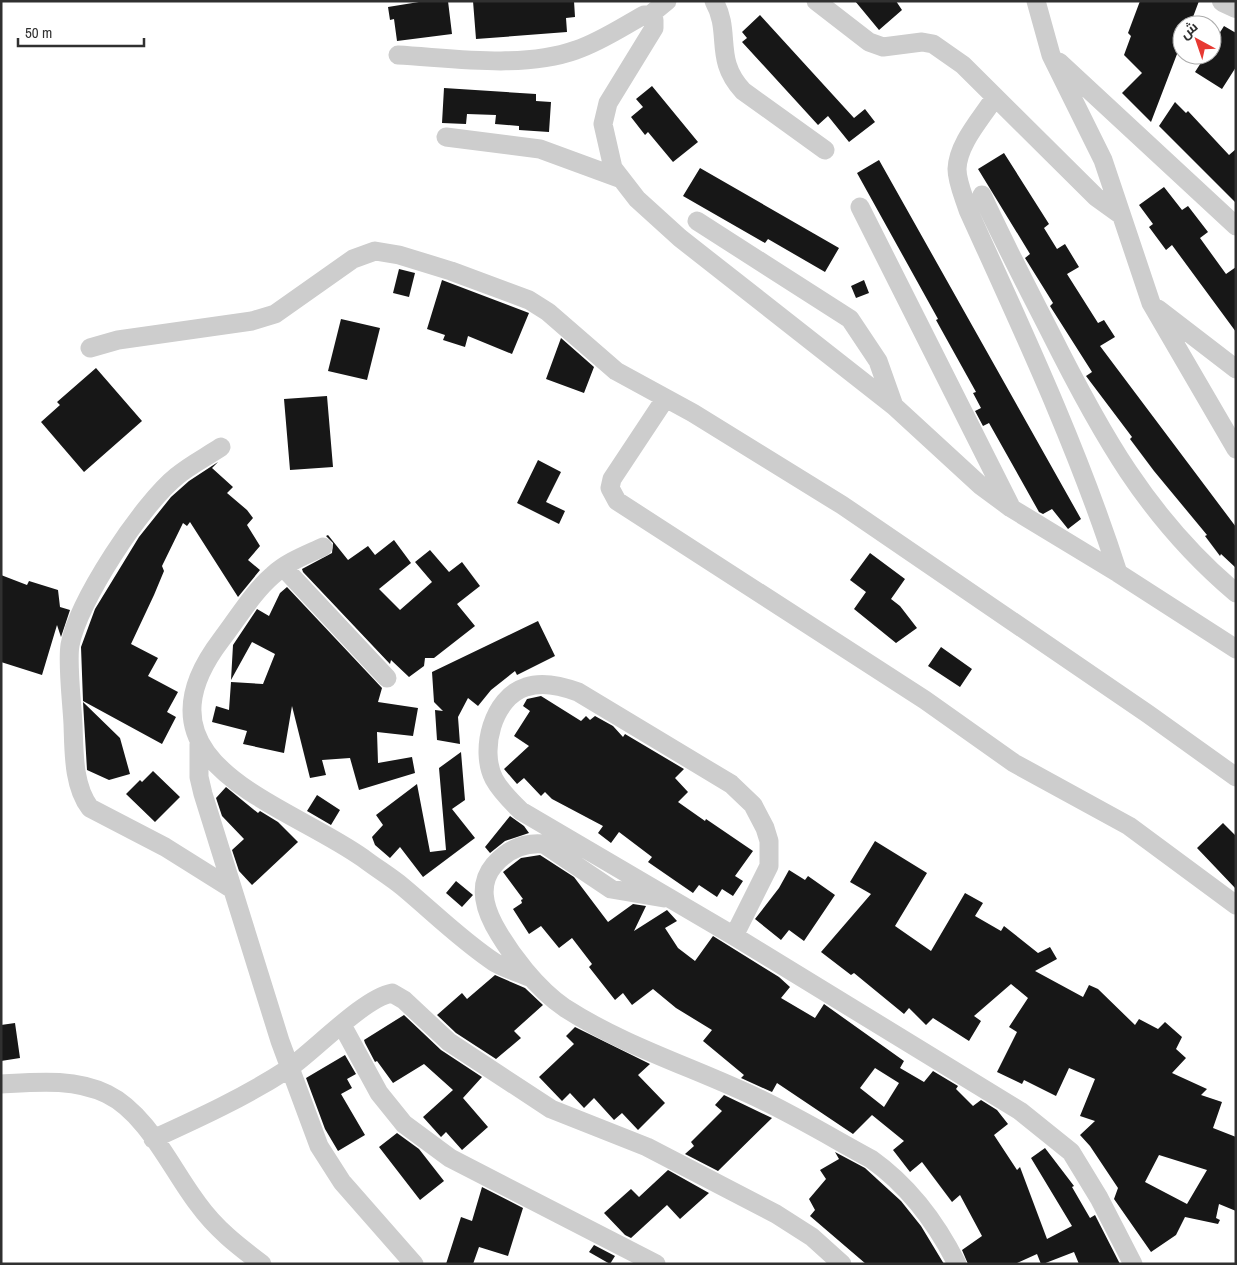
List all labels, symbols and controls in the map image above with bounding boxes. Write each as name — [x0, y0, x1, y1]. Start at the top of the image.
scale bar — [18, 15, 144, 47]
north arrow — [1172, 15, 1222, 65]
text: ش — [1176, 17, 1201, 43]
text: 50 m — [25, 22, 52, 43]

